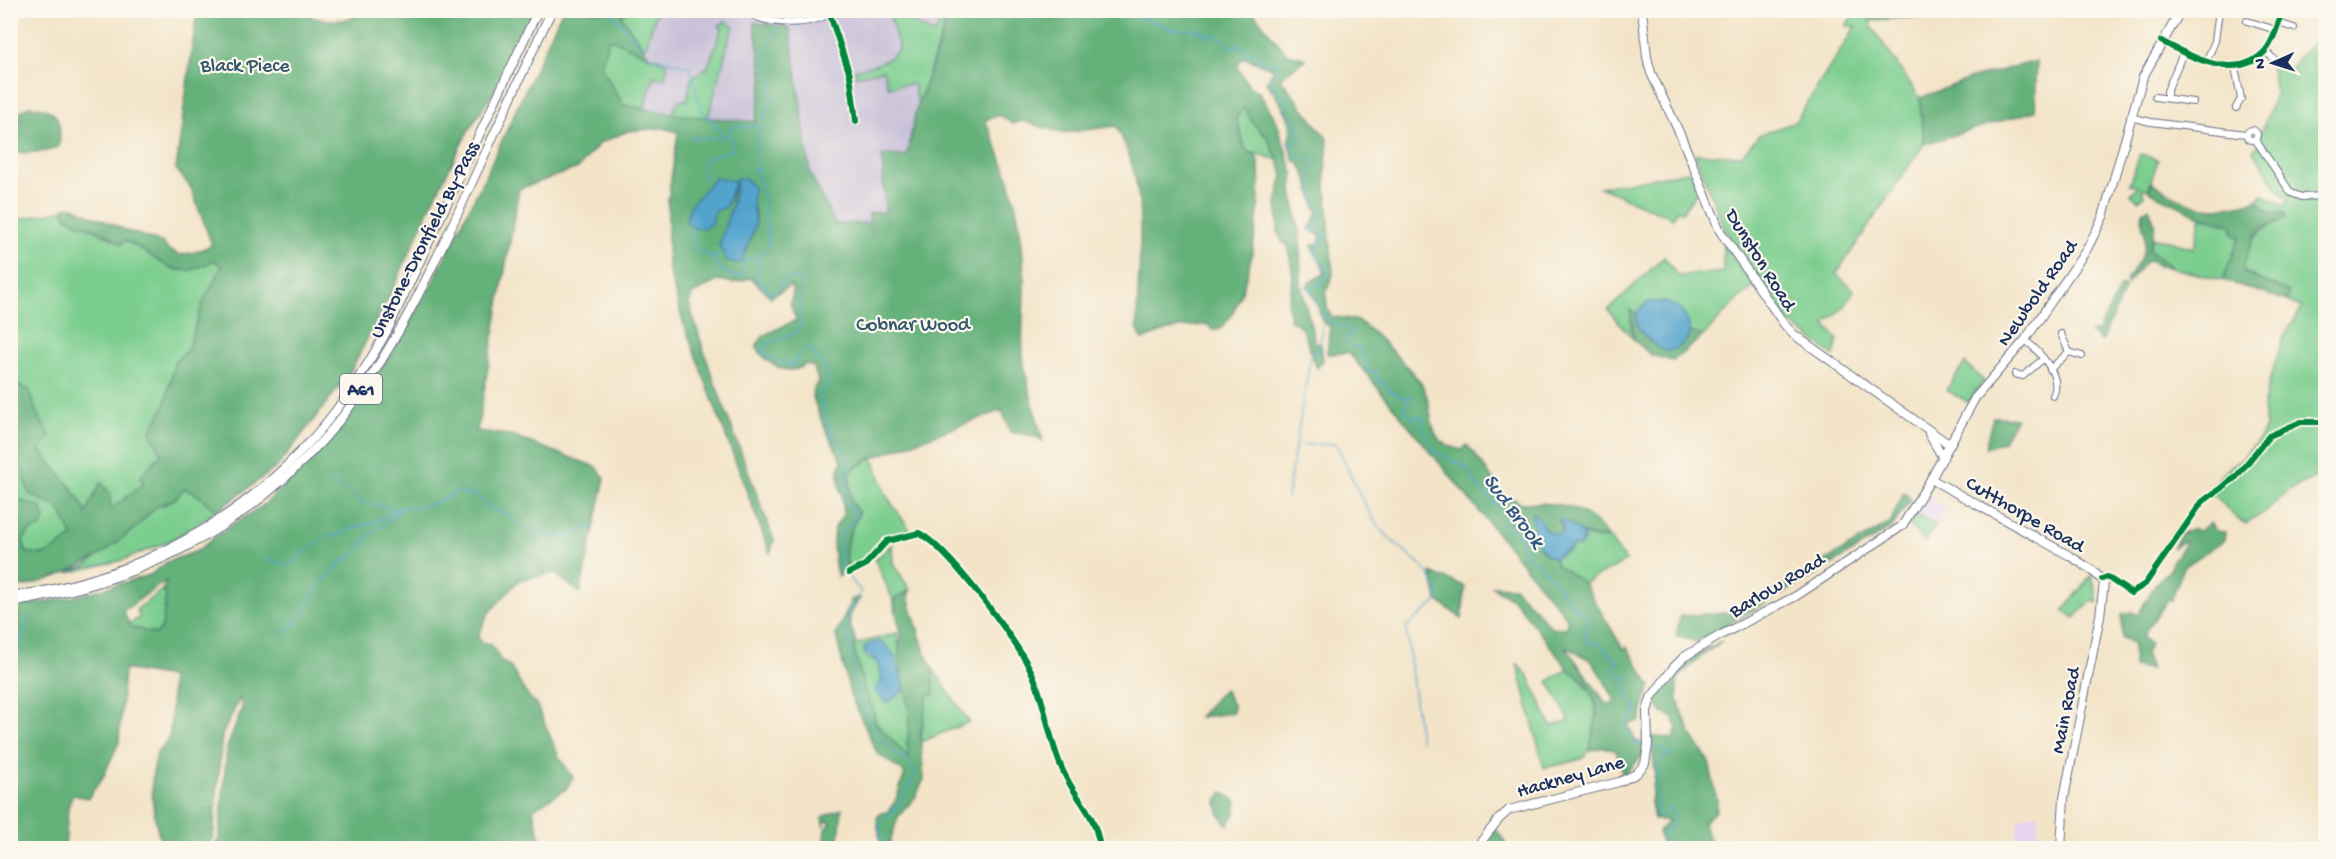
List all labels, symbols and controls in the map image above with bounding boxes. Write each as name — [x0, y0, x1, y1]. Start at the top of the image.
north arrow — [2243, 33, 2303, 93]
park label: Black Piece — [200, 56, 290, 79]
text: N — [2252, 57, 2271, 69]
street label: Unstone-Dronfield By-Pass — [366, 138, 486, 343]
street label: Dunston Road — [1718, 204, 1801, 318]
street label: Newbold Road — [1994, 235, 2085, 352]
park label: Cobnar Wood — [856, 315, 972, 338]
road number: A61 — [340, 374, 382, 404]
water label: Sud Brook — [1476, 470, 1550, 556]
street label: Cutthorpe Road — [1961, 473, 2090, 560]
street label: Barlow Road — [1725, 548, 1832, 625]
street label: Main Road — [2048, 663, 2087, 756]
street label: Hackney Lane — [1514, 752, 1628, 805]

